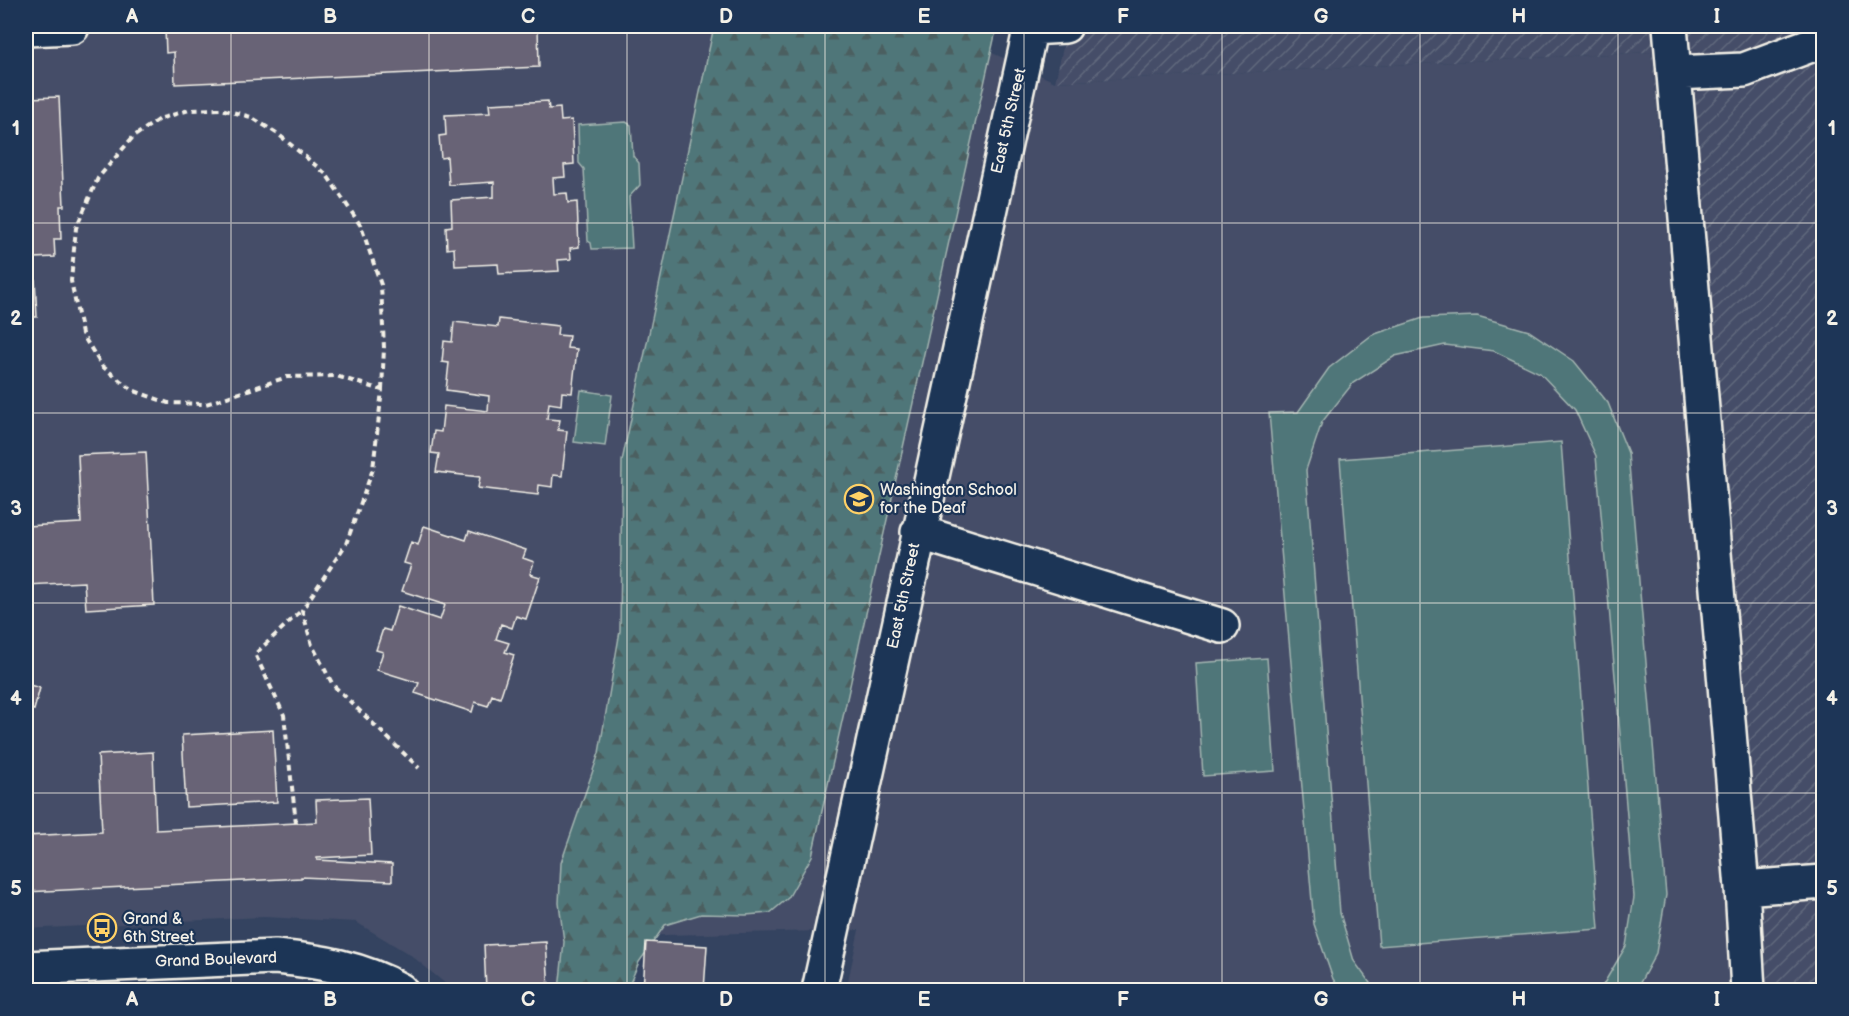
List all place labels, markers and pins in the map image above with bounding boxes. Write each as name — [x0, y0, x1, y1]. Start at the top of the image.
place label: Washington School for the Deaf — [880, 481, 1017, 518]
school or university icon: Washington School for the Deaf — [843, 483, 875, 515]
place label: Grand & 6th Street — [123, 910, 195, 947]
bus stop icon: Grand & 6th Street — [86, 912, 118, 944]

